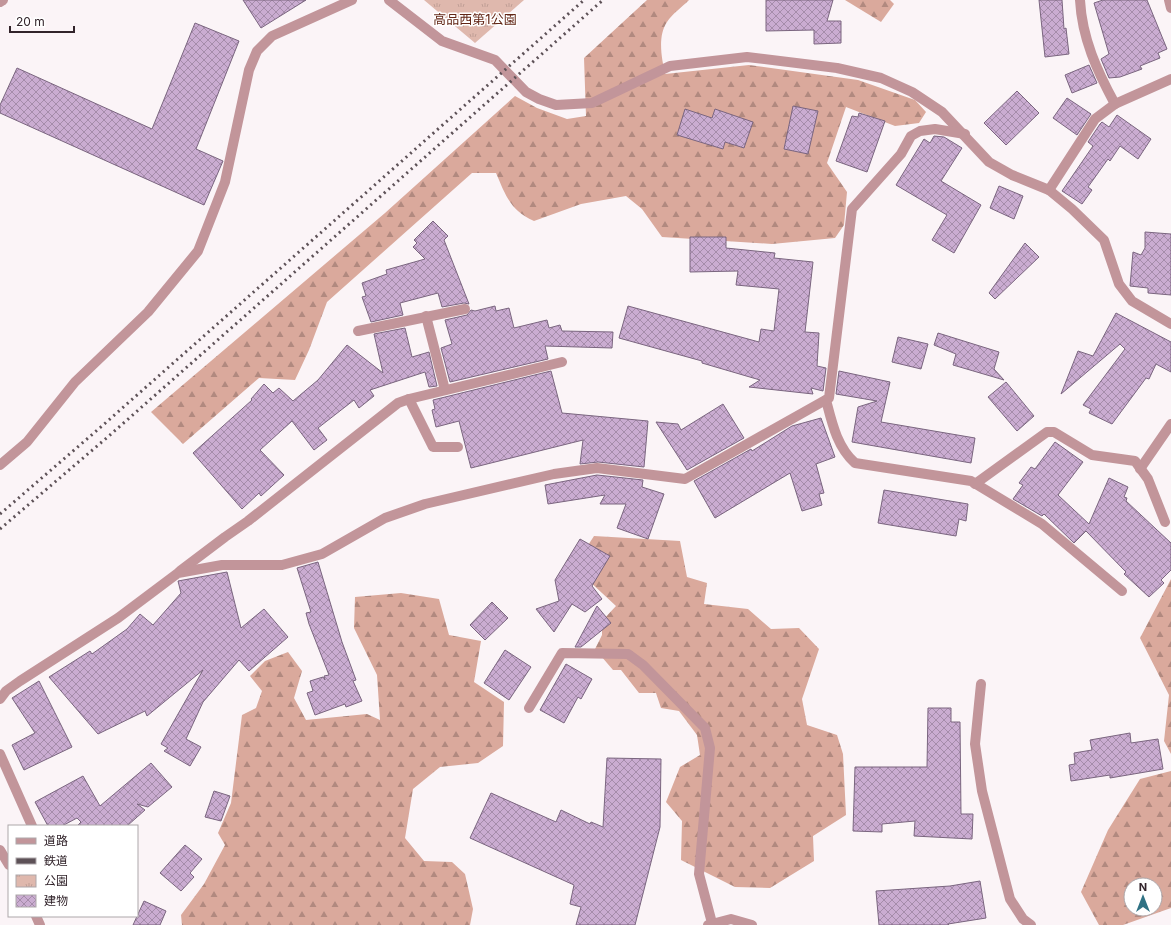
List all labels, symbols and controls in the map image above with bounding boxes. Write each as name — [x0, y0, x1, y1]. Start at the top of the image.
scale bar — [10, 8, 74, 34]
park label: 高品西第1公園 — [433, 11, 517, 27]
text: 20 m — [16, 14, 45, 29]
legend — [8, 825, 138, 917]
text: 道路 — [44, 833, 68, 848]
text: 鉄道 — [44, 853, 68, 868]
text: 公園 — [44, 873, 68, 888]
north arrow — [1123, 877, 1163, 917]
text: N — [1139, 880, 1147, 894]
text: 建物 — [44, 893, 68, 908]

